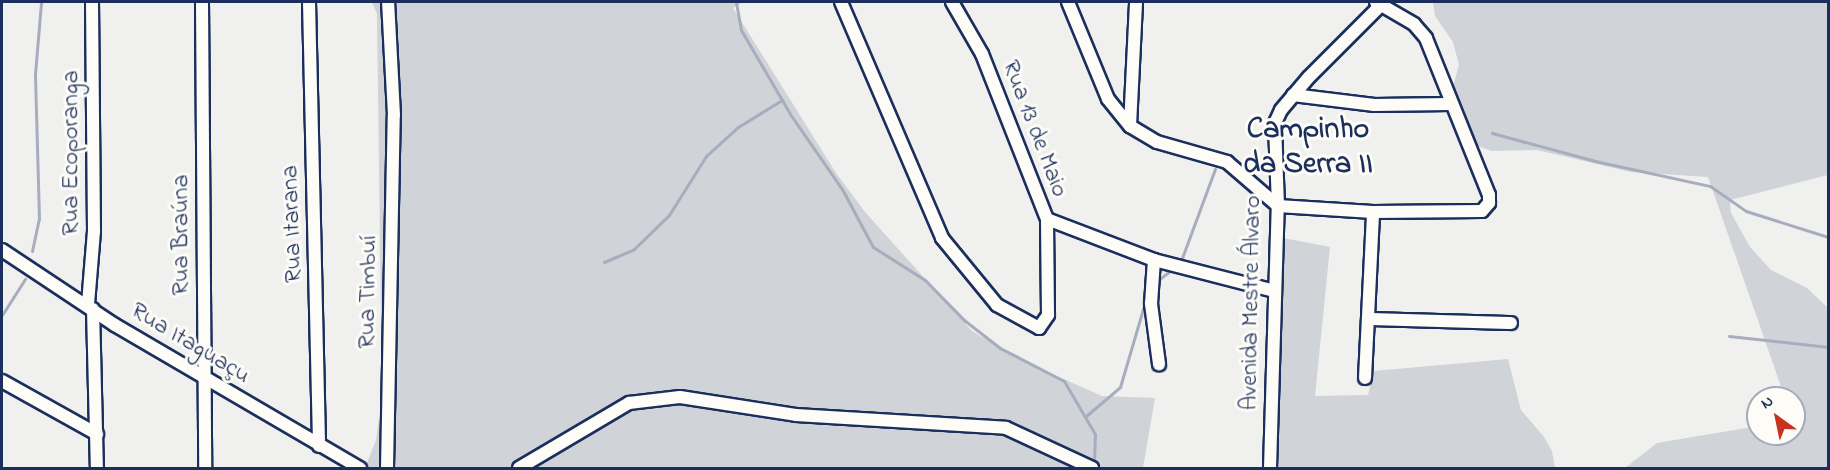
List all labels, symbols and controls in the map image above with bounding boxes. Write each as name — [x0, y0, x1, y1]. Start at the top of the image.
street label: Rua 13 de Maio — [995, 57, 1073, 201]
street label: Rua Ecoporanga — [58, 70, 86, 236]
district label: Campinho da Serra II — [1243, 112, 1373, 182]
street label: Rua Itarana — [277, 165, 309, 283]
street label: Rua Braúna — [168, 175, 196, 295]
street label: Avenida Mestre Álvaro — [1236, 195, 1268, 411]
street label: Rua Timbuí — [354, 235, 384, 349]
street label: Rua Itaguaçu — [125, 297, 255, 391]
north arrow — [1746, 386, 1806, 446]
text: N — [1756, 390, 1778, 416]

